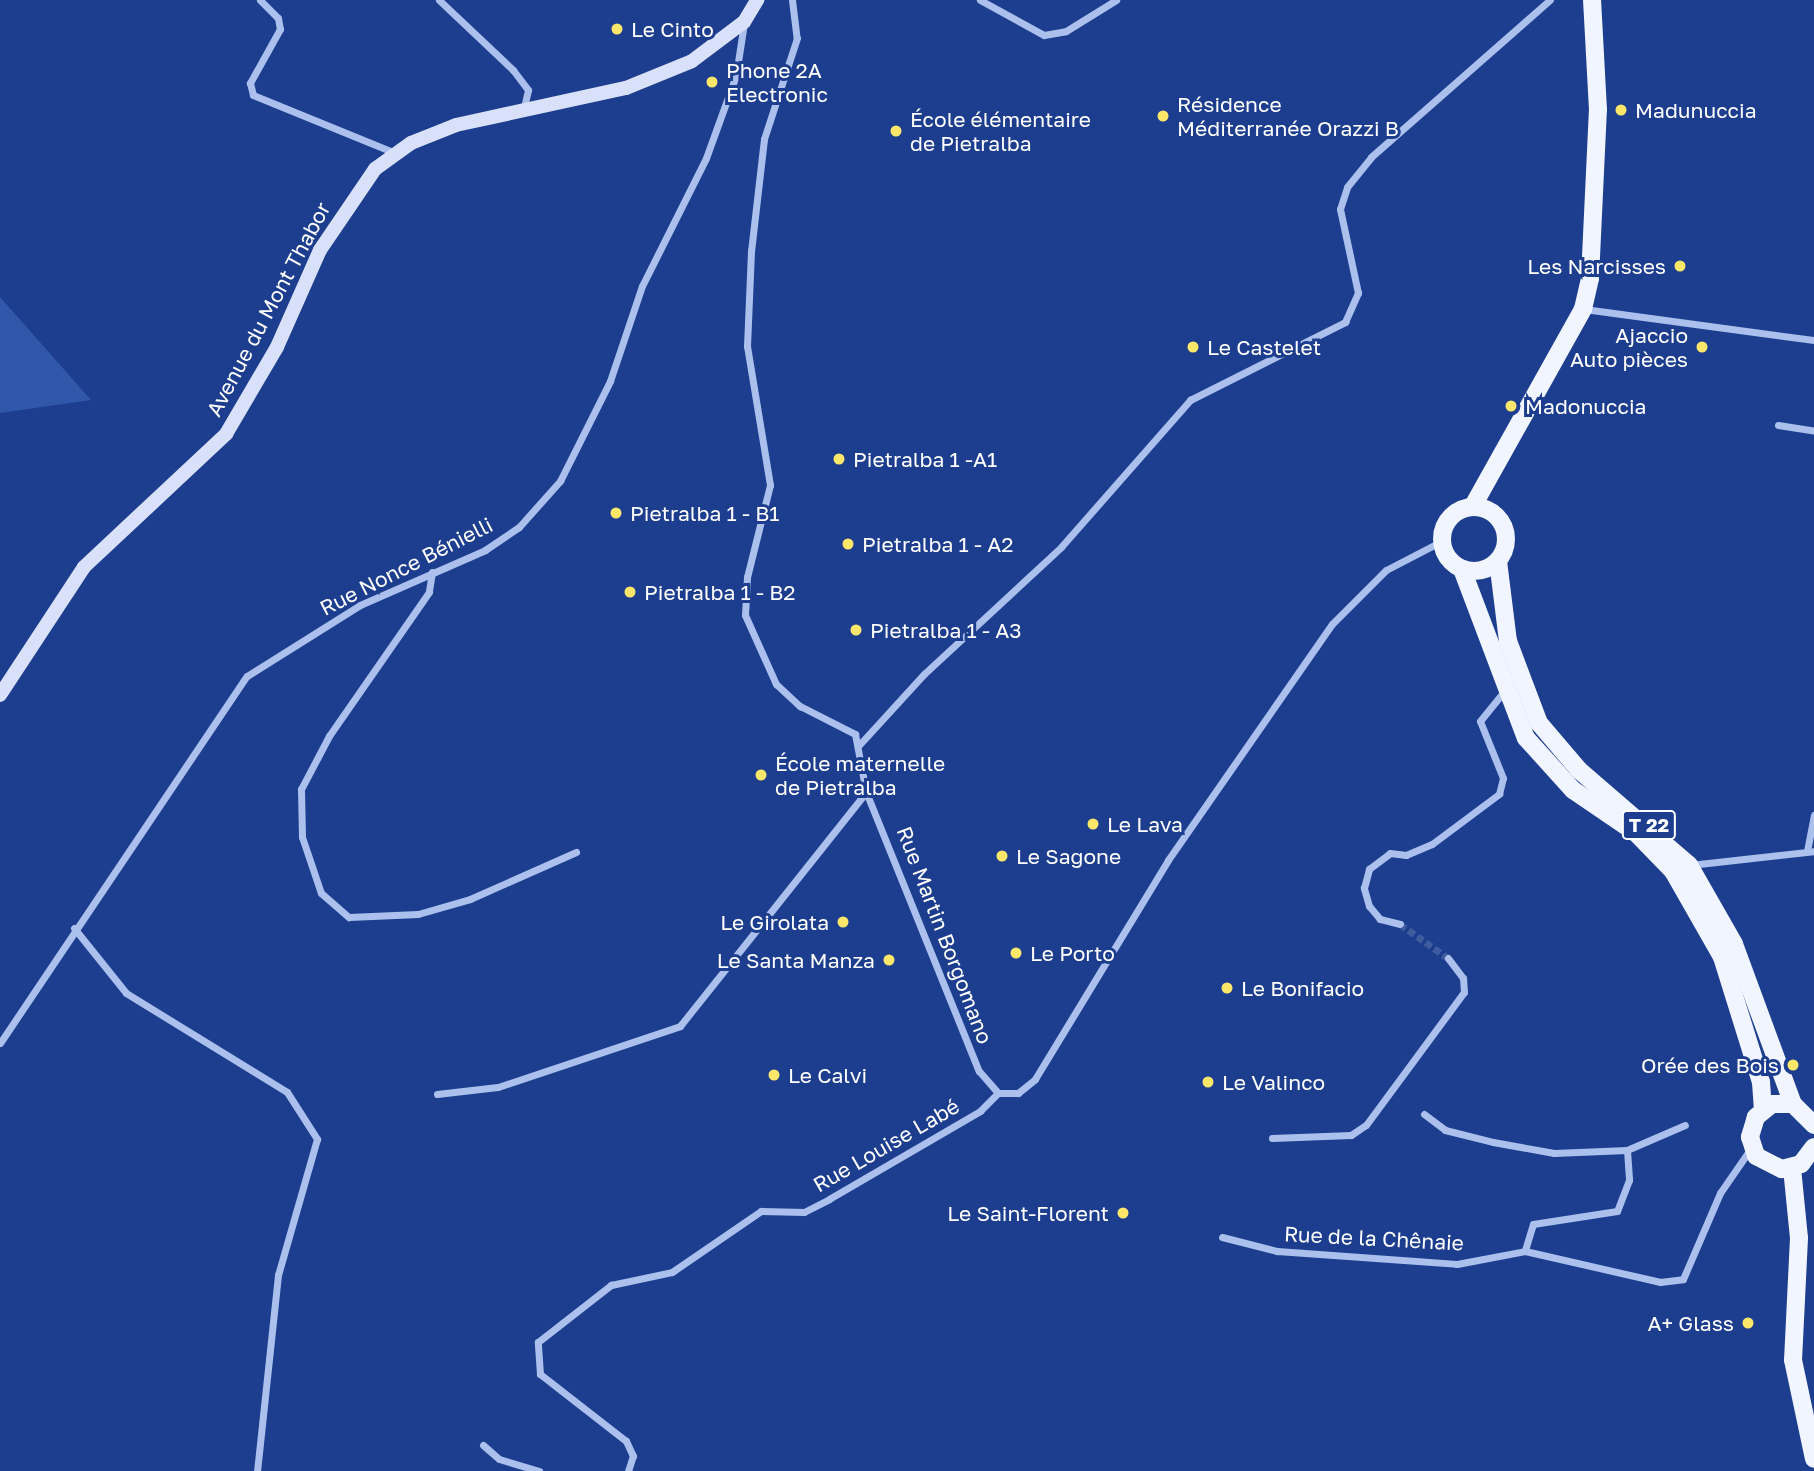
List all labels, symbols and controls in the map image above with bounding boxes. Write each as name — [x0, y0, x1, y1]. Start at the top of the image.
place label: Le Cinto — [631, 16, 714, 42]
marker: Le Cinto — [609, 21, 625, 37]
place label: Phone 2A Electronic — [726, 57, 828, 107]
marker: Phone 2A Electronic — [704, 74, 720, 90]
place label: Résidence Méditerranée Orazzi B — [1177, 91, 1399, 141]
place label: Madunuccia — [1635, 97, 1757, 123]
marker: Madunuccia — [1613, 102, 1629, 118]
place label: École élémentaire de Pietralba — [910, 106, 1091, 156]
marker: Résidence Méditerranée Orazzi B — [1155, 108, 1171, 124]
marker: École élémentaire de Pietralba — [888, 123, 904, 139]
street label: Avenue du Mont Thabor — [201, 198, 335, 420]
place label: Les Narcisses — [1527, 253, 1666, 279]
marker: Les Narcisses — [1672, 258, 1688, 274]
place label: Ajaccio Auto pièces — [1570, 322, 1688, 372]
place label: Le Castelet — [1207, 334, 1321, 360]
marker: Le Castelet — [1185, 339, 1201, 355]
marker: Ajaccio Auto pièces — [1694, 339, 1710, 355]
place label: Madonuccia — [1525, 393, 1646, 419]
marker: Madonuccia — [1503, 398, 1519, 414]
place label: Pietralba 1 -A1 — [853, 446, 997, 472]
marker: Pietralba 1 -A1 — [831, 451, 847, 467]
place label: Pietralba 1 - B1 — [630, 500, 779, 526]
marker: Pietralba 1 - B1 — [608, 505, 624, 521]
street label: Rue Nonce Bénielli — [315, 512, 497, 620]
place label: Pietralba 1 - A2 — [862, 531, 1013, 557]
marker: Pietralba 1 - A2 — [840, 536, 856, 552]
place label: Pietralba 1 - B2 — [644, 579, 795, 605]
marker: Pietralba 1 - B2 — [622, 584, 638, 600]
place label: Pietralba 1 - A3 — [870, 617, 1022, 643]
marker: Pietralba 1 - A3 — [848, 622, 864, 638]
place label: École maternelle de Pietralba — [775, 750, 945, 800]
marker: École maternelle de Pietralba — [753, 767, 769, 783]
road number: T 22 — [1621, 810, 1677, 840]
place label: Le Lava — [1107, 811, 1183, 837]
marker: Le Lava — [1085, 816, 1101, 832]
street label: Rue Martin Borgomano — [892, 823, 998, 1047]
place label: Le Sagone — [1016, 843, 1121, 869]
marker: Le Sagone — [994, 848, 1010, 864]
place label: Le Girolata — [720, 909, 829, 935]
marker: Le Girolata — [835, 914, 851, 930]
place label: Le Porto — [1030, 940, 1115, 966]
marker: Le Porto — [1008, 945, 1024, 961]
place label: Le Santa Manza — [717, 947, 875, 973]
marker: Le Santa Manza — [881, 952, 897, 968]
place label: Le Bonifacio — [1241, 975, 1364, 1001]
marker: Le Bonifacio — [1219, 980, 1235, 996]
place label: Orée des Bois — [1641, 1052, 1779, 1078]
marker: Orée des Bois — [1785, 1057, 1801, 1073]
place label: Le Calvi — [788, 1062, 867, 1088]
marker: Le Calvi — [766, 1067, 782, 1083]
place label: Le Valinco — [1222, 1069, 1325, 1095]
marker: Le Valinco — [1200, 1074, 1216, 1090]
street label: Rue Louise Labé — [809, 1093, 963, 1197]
place label: Le Saint-Florent — [947, 1200, 1109, 1226]
marker: Le Saint-Florent — [1115, 1205, 1131, 1221]
street label: Rue de la Chênaie — [1283, 1221, 1465, 1255]
place label: A+ Glass — [1647, 1310, 1734, 1336]
marker: A+ Glass — [1740, 1315, 1756, 1331]

